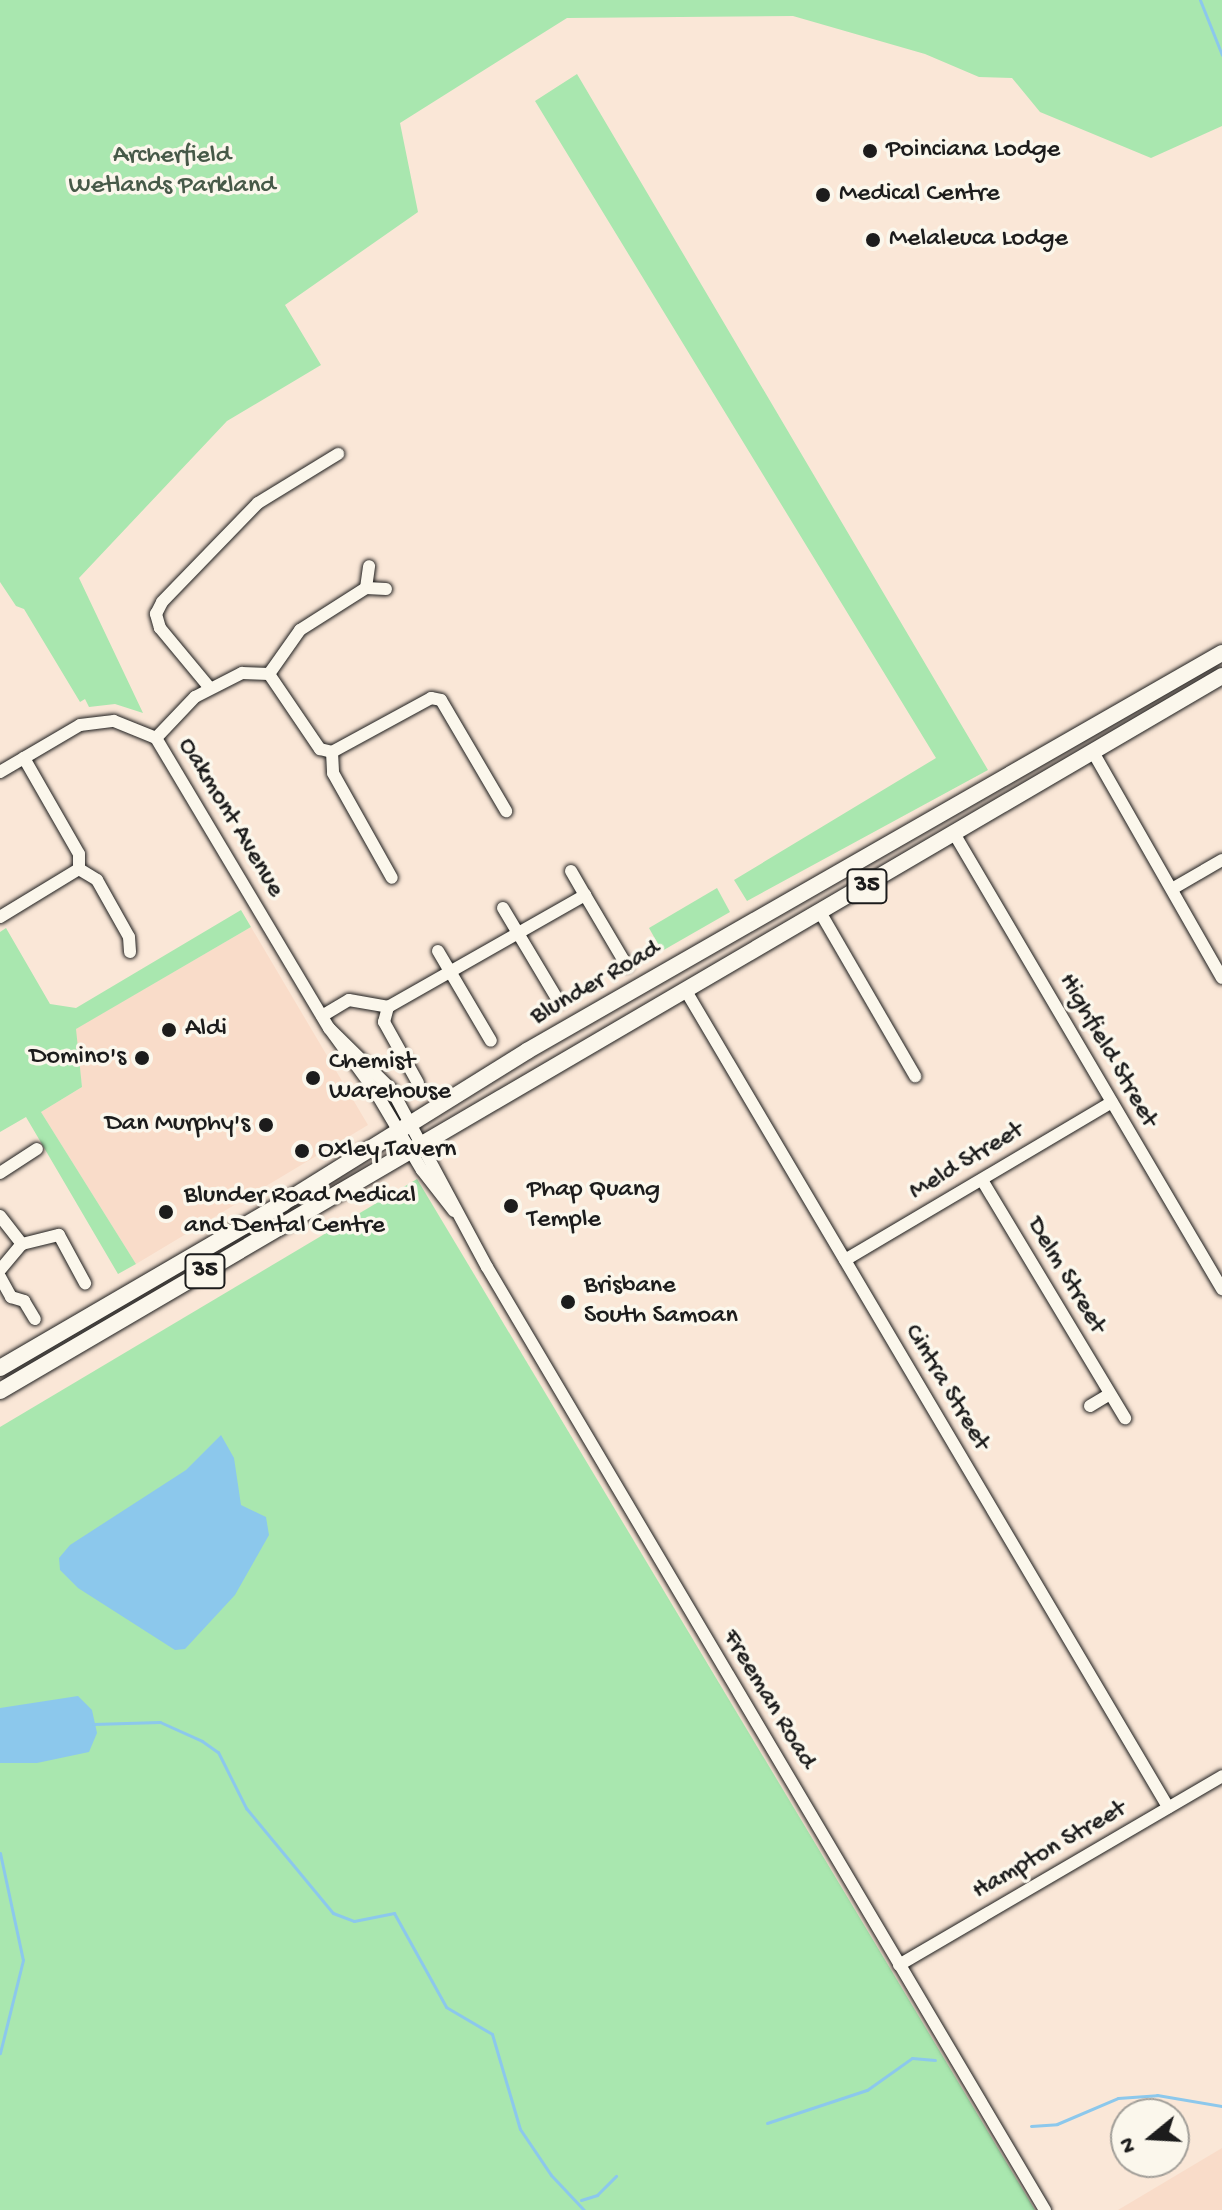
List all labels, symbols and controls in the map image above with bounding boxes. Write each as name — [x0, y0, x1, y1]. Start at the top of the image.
place label: Poinciana Lodge — [886, 135, 1060, 167]
park label: Archerfield Wetlands Parkland — [69, 141, 275, 202]
marker: Poinciana Lodge — [861, 142, 879, 160]
place label: Medical Centre — [839, 179, 1000, 211]
marker: Medical Centre — [814, 186, 832, 204]
place label: Melaleuca Lodge — [889, 224, 1068, 256]
marker: Melaleuca Lodge — [864, 231, 882, 249]
street label: Oakmont Avenue — [170, 732, 290, 904]
road number: 35 — [845, 866, 889, 906]
street label: Blunder Road — [526, 934, 666, 1034]
street label: Highfield Street — [1050, 968, 1164, 1134]
place label: Aldi — [185, 1014, 227, 1046]
marker: Aldi — [160, 1021, 178, 1039]
place label: Domino's — [29, 1042, 126, 1074]
place label: Chemist Warehouse — [329, 1047, 451, 1108]
marker: Domino's — [133, 1049, 151, 1067]
marker: Chemist Warehouse — [304, 1069, 322, 1087]
place label: Dan Murphy's — [105, 1109, 250, 1141]
marker: Dan Murphy's — [257, 1116, 275, 1134]
street label: Meld Street — [904, 1116, 1030, 1208]
place label: Oxley Tavern — [318, 1135, 456, 1167]
marker: Oxley Tavern — [293, 1142, 311, 1160]
place label: Phap Quang Temple — [527, 1175, 660, 1236]
place label: Blunder Road Medical and Dental Centre — [184, 1181, 416, 1242]
marker: Phap Quang Temple — [502, 1197, 520, 1215]
marker: Blunder Road Medical and Dental Centre — [155, 1201, 177, 1223]
street label: Delm Street — [1018, 1212, 1112, 1340]
road number: 35 — [183, 1251, 227, 1291]
place label: Brisbane South Samoan — [584, 1271, 738, 1332]
marker: Brisbane South Samoan — [559, 1293, 577, 1311]
street label: Cintra Street — [896, 1319, 996, 1457]
street label: Freeman Road — [714, 1624, 822, 1776]
street label: Hampton Street — [968, 1794, 1132, 1908]
north arrow — [1110, 2098, 1190, 2178]
text: N — [1114, 2134, 1144, 2156]

